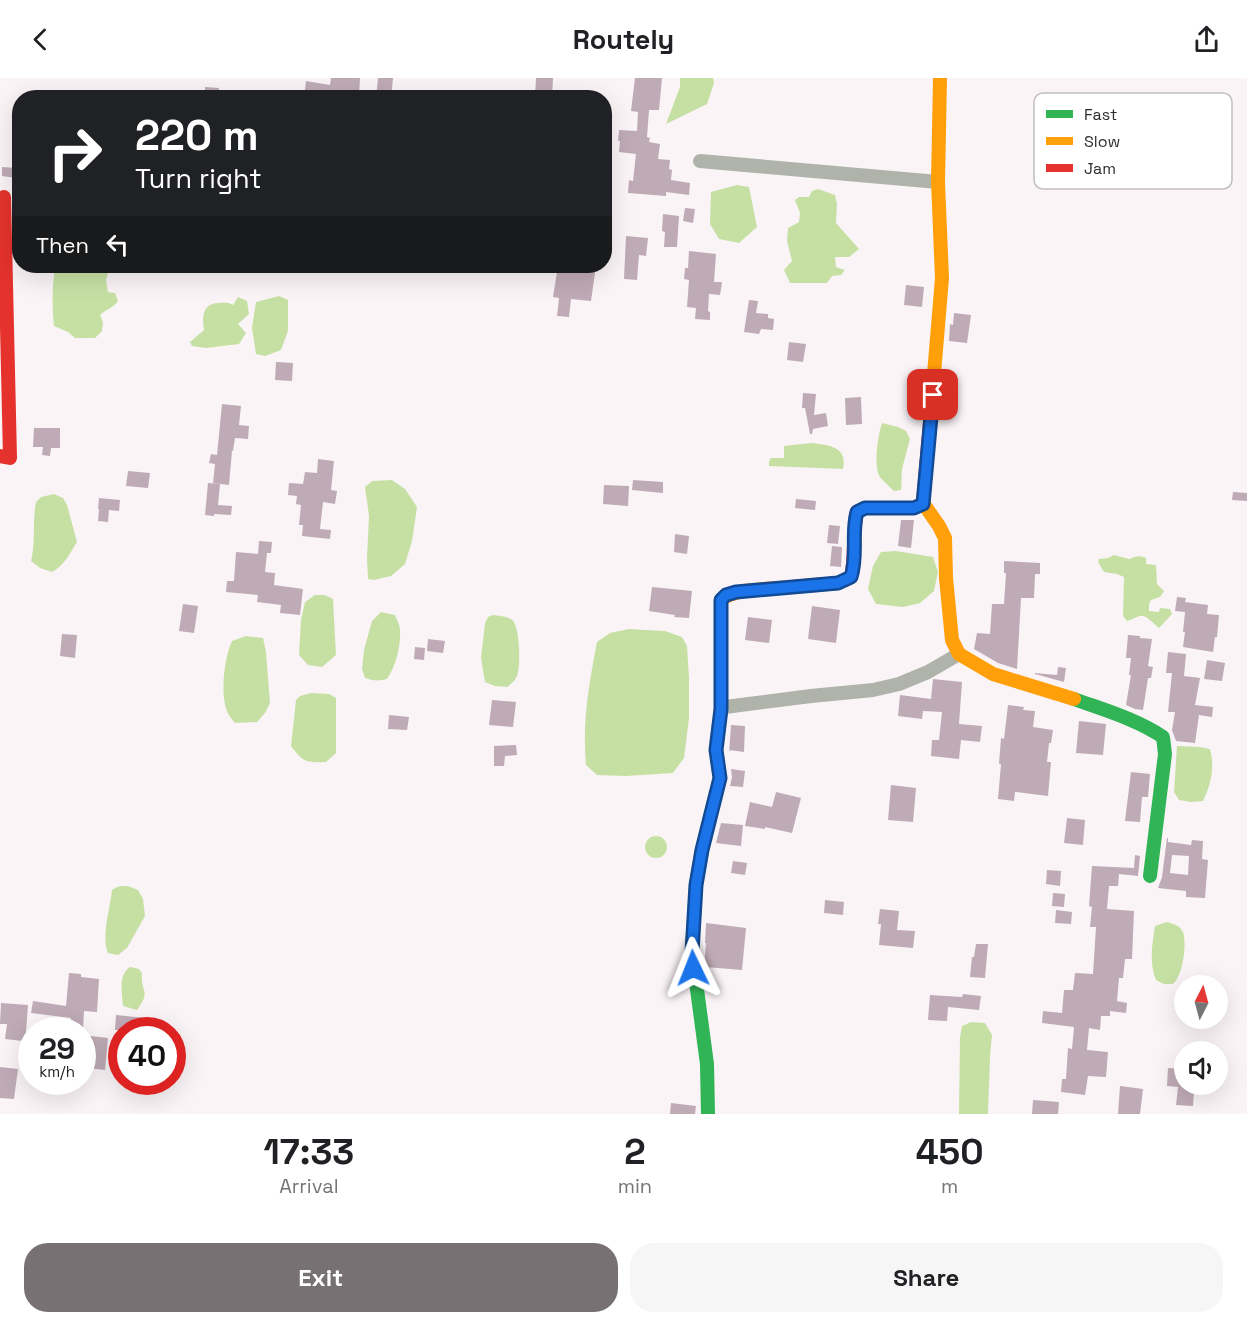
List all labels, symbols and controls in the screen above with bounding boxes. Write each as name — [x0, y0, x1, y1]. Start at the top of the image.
text: Routely — [573, 22, 674, 57]
icon: back — [24, 23, 57, 56]
icon: share — [1190, 23, 1223, 56]
legend — [1034, 93, 1232, 189]
text: Fast — [1084, 104, 1117, 125]
text: 220 m — [135, 109, 259, 162]
icon: right — [36, 114, 114, 192]
text: Slow — [1084, 131, 1120, 152]
text: Jam — [1084, 158, 1116, 179]
text: Turn right — [135, 161, 262, 196]
icon: left — [101, 228, 134, 261]
text: Then — [36, 231, 89, 259]
pin — [907, 369, 958, 420]
icon: arrive — [916, 378, 949, 411]
position arrow — [661, 936, 725, 1000]
north arrow — [1174, 975, 1228, 1029]
map controls — [1174, 975, 1228, 1095]
speed limit sign: 40 — [108, 1017, 186, 1095]
text: 29 — [39, 1029, 75, 1068]
button: sound — [1174, 1041, 1228, 1095]
text: km/h — [39, 1062, 75, 1081]
text: 17:33 — [264, 1129, 354, 1175]
text: 2 — [624, 1129, 646, 1175]
text: 450 — [916, 1129, 983, 1175]
text: Arrival — [279, 1173, 339, 1199]
text: min — [618, 1173, 652, 1199]
text: m — [941, 1173, 958, 1199]
button: Exit — [24, 1243, 618, 1312]
button: Share — [630, 1243, 1223, 1312]

